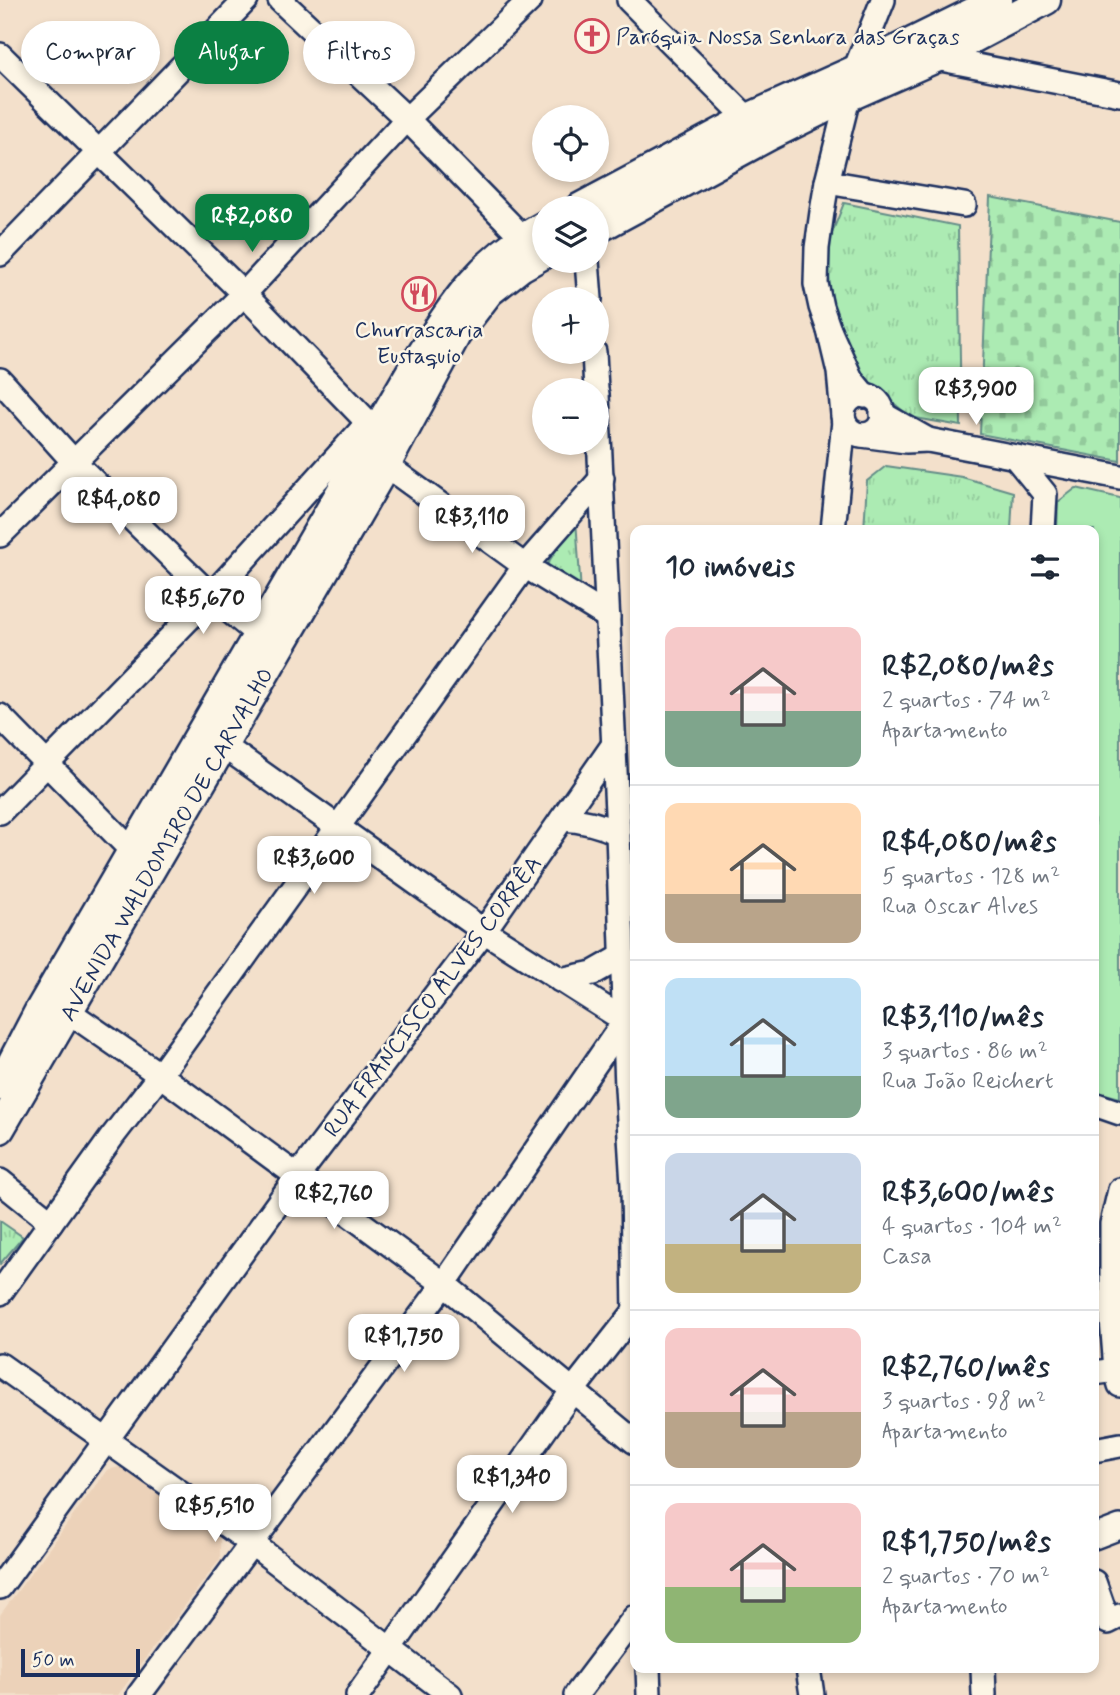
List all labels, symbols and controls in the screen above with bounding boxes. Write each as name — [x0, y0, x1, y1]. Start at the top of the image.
church icon: Paróquia Nossa Senhora das Graças — [573, 17, 611, 55]
chip: Comprar — [21, 21, 160, 84]
chip: Alugar — [174, 21, 289, 84]
chip: Filtros — [303, 21, 415, 84]
place label: Paróquia Nossa Senhora das Graças — [616, 23, 960, 53]
map controls — [532, 105, 609, 455]
button: locate — [532, 105, 609, 182]
pin: R$2,080 — [187, 194, 317, 254]
button: layers — [532, 196, 609, 273]
text: R$2,080 — [211, 202, 293, 232]
restaurant icon: Churrascaria Eustaquio — [400, 275, 438, 313]
button: + — [532, 287, 609, 364]
place label: Churrascaria Eustaquio — [354, 316, 484, 372]
pin: R$3,900 — [911, 368, 1041, 427]
text: R$3,900 — [935, 375, 1017, 405]
button: − — [532, 378, 609, 455]
pin: R$4,080 — [54, 477, 184, 537]
text: R$4,080 — [77, 485, 161, 515]
pin: R$3,110 — [407, 496, 537, 555]
text: R$3,110 — [435, 503, 509, 533]
text: 10 imóveis — [665, 548, 795, 587]
icon: filters — [1026, 548, 1064, 586]
pin: R$5,670 — [138, 576, 268, 636]
text: R$5,670 — [161, 584, 245, 614]
text: R$2,080/mês — [882, 647, 1054, 686]
icon: home — [721, 655, 805, 739]
street label: AVENIDA WALDOMIRO DE CARVALHO — [54, 663, 282, 1027]
text: 2 quartos · 74 m² — [882, 686, 1051, 716]
text: Apartamento — [882, 716, 1008, 746]
text: R$4,080/mês — [882, 823, 1056, 862]
icon: home — [721, 831, 805, 915]
pin: R$3,600 — [249, 836, 379, 896]
text: R$3,600 — [273, 844, 355, 874]
street label: RUA FRANCISCO ALVES CORRÊA — [318, 850, 549, 1144]
text: 5 quartos · 128 m² — [882, 862, 1060, 892]
text: Rua Oscar Alves — [882, 892, 1038, 922]
text: R$3,110/mês — [882, 998, 1044, 1037]
icon: home — [721, 1006, 805, 1090]
text: 3 quartos · 86 m² — [882, 1037, 1048, 1067]
text: Rua João Reichert — [882, 1067, 1054, 1097]
pin: R$2,760 — [269, 1172, 399, 1231]
text: R$3,600/mês — [882, 1173, 1054, 1212]
text: R$2,760 — [295, 1179, 373, 1209]
icon: home — [721, 1181, 805, 1265]
text: 4 quartos · 104 m² — [882, 1212, 1062, 1242]
text: Casa — [882, 1242, 932, 1272]
pin: R$1,750 — [339, 1314, 469, 1374]
text: R$1,750 — [364, 1322, 444, 1352]
text: R$2,760/mês — [882, 1348, 1050, 1387]
icon: home — [721, 1356, 805, 1440]
text: 3 quartos · 98 m² — [882, 1387, 1046, 1417]
text: Apartamento — [882, 1417, 1008, 1447]
pin: R$1,340 — [447, 1456, 577, 1515]
text: R$1,340 — [473, 1463, 551, 1493]
pin: R$5,510 — [150, 1484, 280, 1544]
text: R$5,510 — [175, 1492, 255, 1522]
text: R$1,750/mês — [882, 1523, 1051, 1562]
icon: home — [721, 1531, 805, 1615]
text: 2 quartos · 70 m² — [882, 1562, 1050, 1592]
text: Apartamento — [882, 1592, 1008, 1622]
scale bar — [21, 1646, 140, 1678]
text: 50 m — [32, 1648, 75, 1673]

